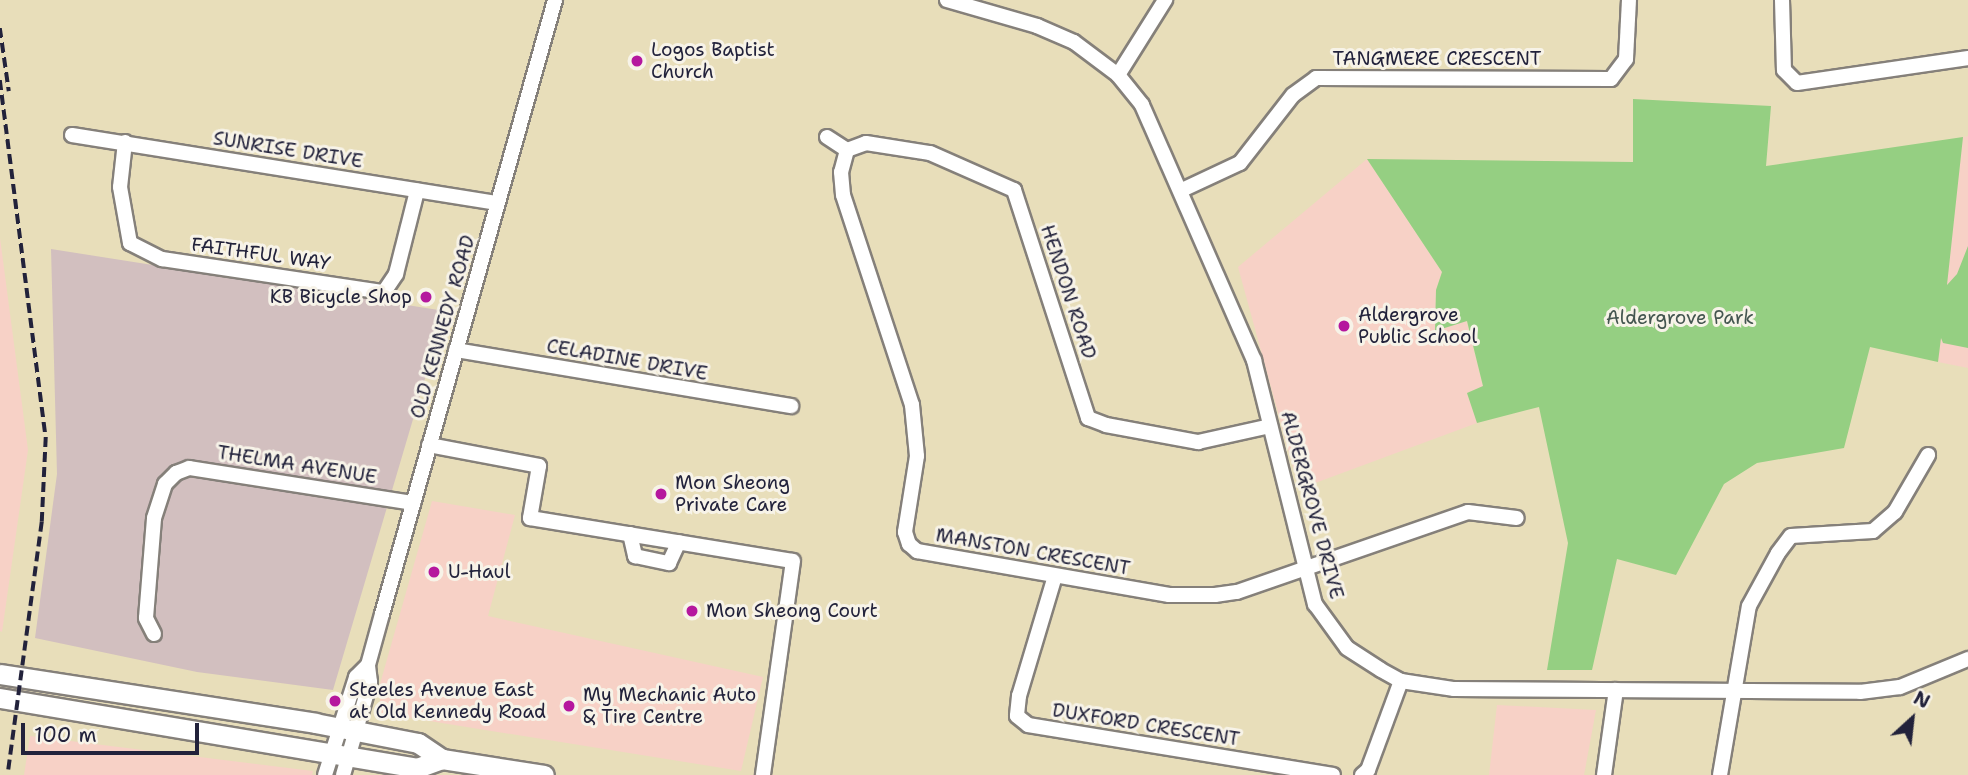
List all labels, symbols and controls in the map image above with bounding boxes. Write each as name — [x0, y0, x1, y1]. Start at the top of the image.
place label: Logos Baptist Church — [651, 39, 775, 83]
street label: TANGMERE CRESCENT — [1333, 48, 1541, 70]
marker: Logos Baptist Church — [629, 53, 645, 69]
street label: SUNRISE DRIVE — [212, 127, 364, 173]
street label: HENDON ROAD — [1036, 222, 1100, 362]
street label: FAITHFUL WAY — [190, 233, 332, 275]
street label: OLD KENNEDY ROAD — [406, 233, 480, 421]
place label: KB Bicycle Shop — [270, 286, 412, 308]
marker: KB Bicycle Shop — [418, 289, 434, 305]
place label: Aldergrove Public School — [1358, 304, 1477, 348]
park label: Aldergrove Park — [1606, 307, 1754, 329]
marker: Aldergrove Public School — [1336, 318, 1352, 334]
street label: CELADINE DRIVE — [545, 335, 709, 385]
street label: ALDERGROVE DRIVE — [1276, 409, 1348, 601]
street label: THELMA AVENUE — [216, 441, 378, 489]
place label: Mon Sheong Private Care — [675, 472, 790, 516]
marker: Mon Sheong Private Care — [653, 486, 669, 502]
street label: MANSTON CRESCENT — [934, 524, 1132, 580]
place label: U-Haul — [448, 561, 510, 583]
marker: U-Haul — [426, 564, 442, 580]
place label: Mon Sheong Court — [706, 600, 878, 622]
marker: Mon Sheong Court — [684, 603, 700, 619]
place label: Steeles Avenue East at Old Kennedy Road — [349, 679, 546, 723]
place label: My Mechanic Auto & Tire Centre — [583, 684, 756, 728]
north arrow — [1877, 684, 1947, 754]
text: N — [1909, 685, 1934, 714]
marker: Steeles Avenue East at Old Kennedy Road — [327, 693, 343, 709]
marker: My Mechanic Auto & Tire Centre — [561, 698, 577, 714]
street label: DUXFORD CRESCENT — [1051, 699, 1241, 751]
scale bar — [24, 708, 203, 752]
text: 100 m — [34, 721, 97, 749]

